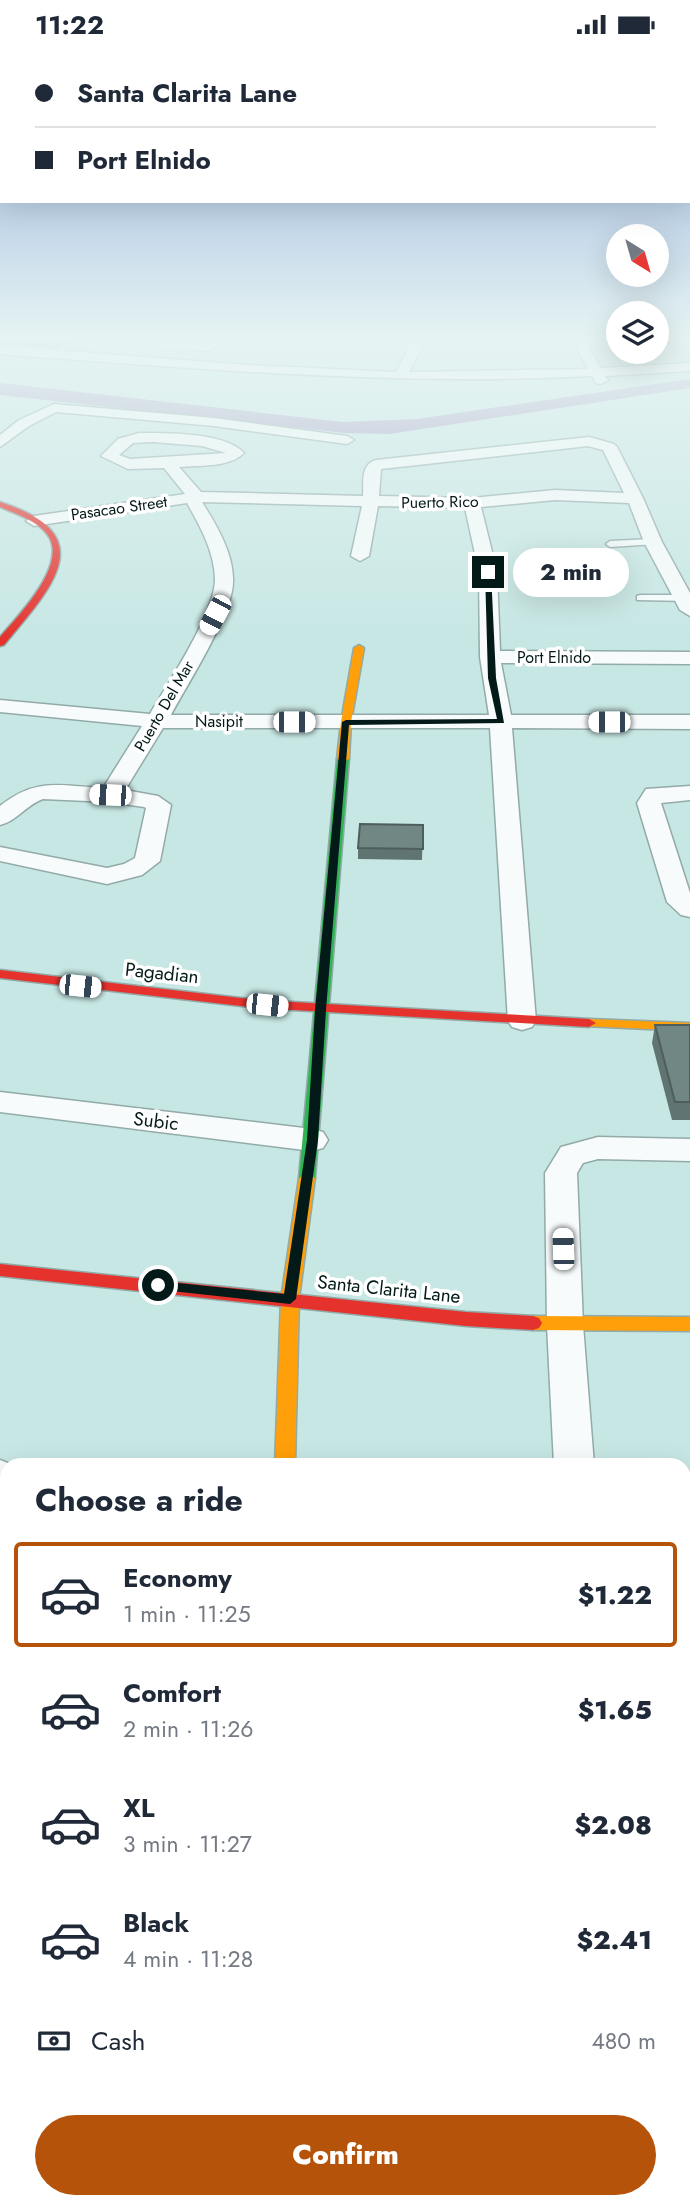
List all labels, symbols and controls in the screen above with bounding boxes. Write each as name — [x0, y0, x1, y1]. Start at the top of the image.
text: 11:22 — [35, 6, 104, 44]
text: Santa Clarita Lane — [77, 74, 297, 112]
text: Port Elnido — [77, 141, 211, 179]
north arrow — [606, 224, 668, 287]
map controls — [606, 224, 669, 364]
button: layers — [606, 301, 669, 364]
street label: Pasacao Street — [69, 490, 169, 526]
street label: Puerto Rico — [401, 490, 479, 514]
callout: 2 min — [512, 547, 628, 597]
text: 2 min — [540, 555, 602, 589]
route end — [472, 556, 504, 588]
car — [196, 592, 235, 638]
street label: Port Elnido — [517, 646, 591, 669]
street label: Puerto Del Mar — [129, 656, 200, 756]
street label: Nasipit — [195, 710, 243, 733]
car — [274, 712, 316, 733]
car — [589, 712, 631, 733]
car — [89, 784, 132, 806]
street label: Pagadian — [124, 956, 200, 990]
car — [59, 973, 102, 999]
car — [246, 992, 289, 1018]
street label: Subic — [132, 1105, 180, 1137]
car — [552, 1228, 575, 1270]
street label: Santa Clarita Lane — [316, 1268, 462, 1310]
route start — [142, 1269, 174, 1301]
text: Choose a ride — [35, 1477, 243, 1523]
text: Economy — [123, 1559, 232, 1597]
icon: car — [39, 1563, 102, 1626]
text: $1.22 — [578, 1576, 652, 1614]
text: 1 min · 11:25 — [123, 1597, 251, 1631]
text: Comfort — [123, 1674, 221, 1712]
icon: car — [39, 1678, 102, 1741]
text: $1.65 — [578, 1691, 652, 1729]
text: 2 min · 11:26 — [123, 1712, 254, 1746]
text: XL — [123, 1789, 155, 1827]
icon: car — [39, 1793, 102, 1856]
text: $2.08 — [575, 1806, 652, 1844]
text: 3 min · 11:27 — [123, 1827, 252, 1861]
text: Black — [123, 1904, 189, 1942]
icon: car — [39, 1908, 102, 1971]
text: $2.41 — [576, 1921, 652, 1959]
text: 4 min · 11:28 — [123, 1942, 253, 1976]
icon: cash — [35, 2022, 73, 2060]
text: Cash — [91, 2022, 145, 2060]
text: 480 m — [591, 2024, 656, 2058]
button: Confirm — [35, 2115, 656, 2195]

